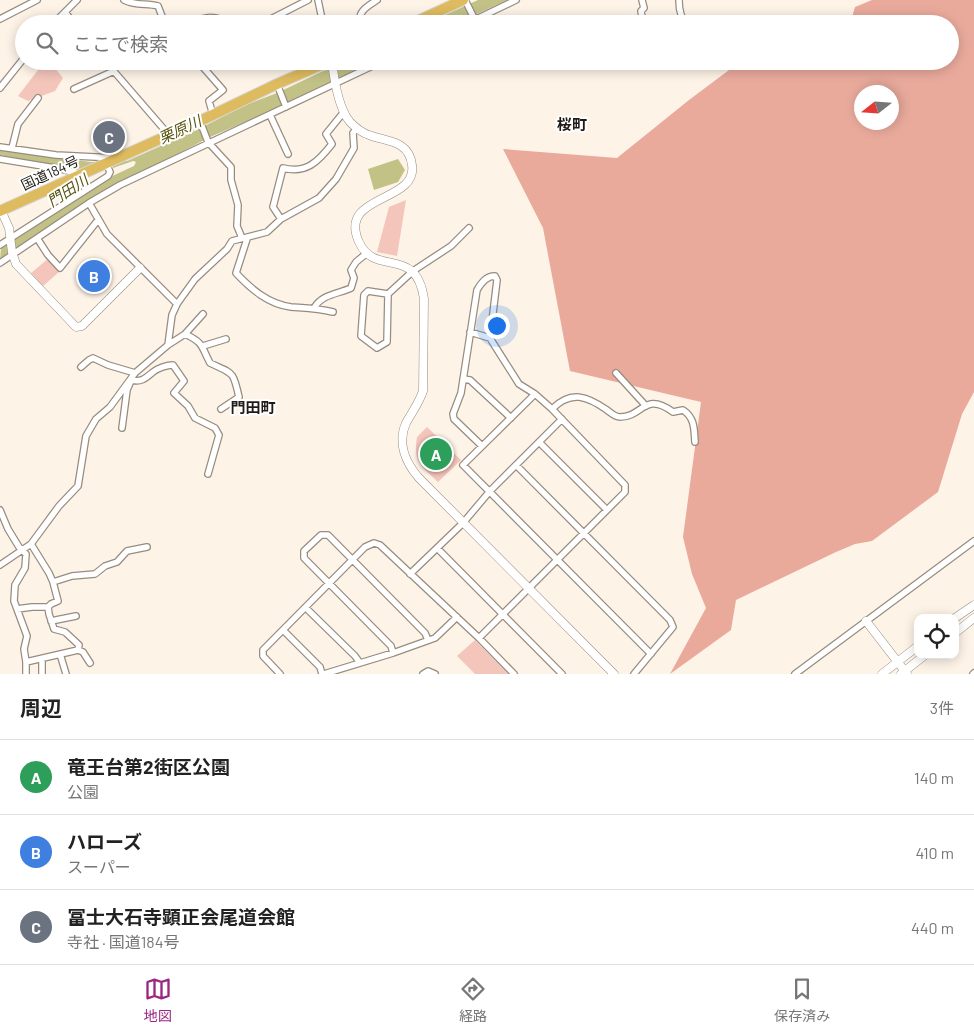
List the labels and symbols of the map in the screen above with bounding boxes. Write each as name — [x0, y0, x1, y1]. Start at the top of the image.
north arrow — [854, 85, 899, 130]
water label: 栗原川 — [155, 111, 206, 147]
district label: 桜町 — [557, 115, 587, 133]
pin: C — [93, 118, 125, 156]
street label: 国道184号 — [18, 152, 81, 193]
water label: 門田川 — [44, 169, 93, 210]
pin: B — [78, 257, 110, 295]
your location — [484, 313, 510, 339]
district label: 門田町 — [230, 398, 276, 416]
pin: A — [420, 435, 452, 473]

